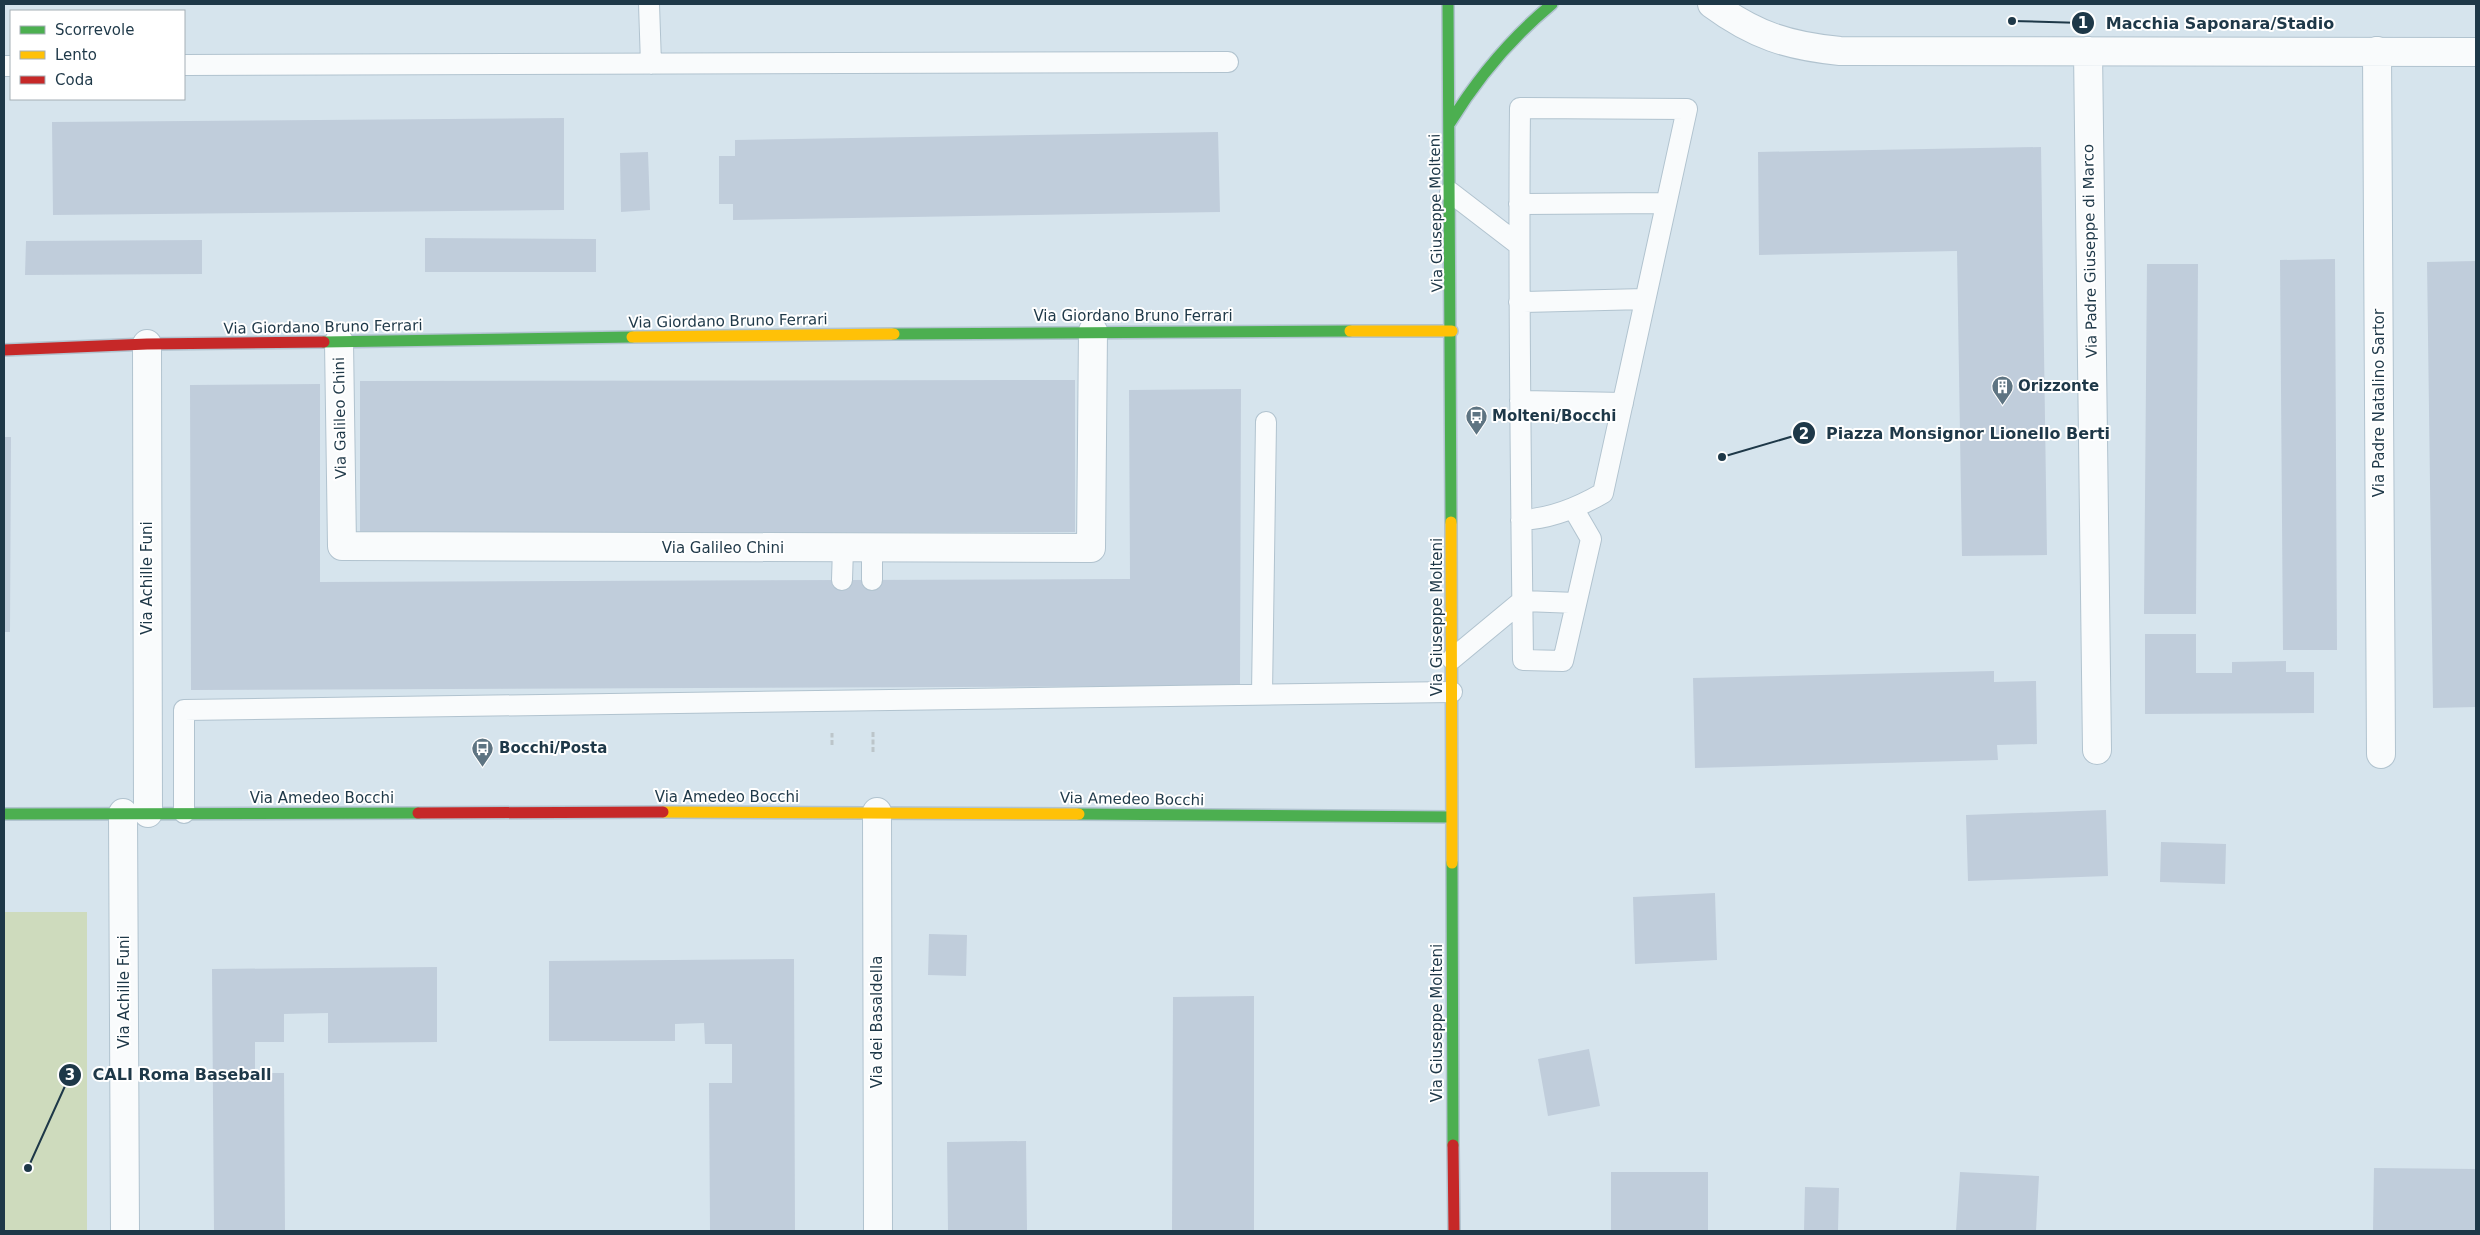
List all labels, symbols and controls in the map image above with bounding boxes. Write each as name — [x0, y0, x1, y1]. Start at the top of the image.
callout: Macchia Saponara/Stadio — [2071, 8, 2344, 39]
legend — [10, 10, 185, 100]
text: 1 — [2078, 14, 2088, 32]
text: Macchia Saponara/Stadio — [2106, 14, 2334, 33]
text: Scorrevole — [55, 21, 134, 39]
text: Lento — [55, 46, 97, 64]
text: Coda — [55, 71, 93, 89]
street label: Via Giuseppe Molteni — [1426, 134, 1446, 292]
street label: Via Padre Giuseppe di Marco — [2079, 144, 2101, 358]
street label: Via Giordano Bruno Ferrari — [1033, 307, 1233, 325]
street label: Via Padre Natalino Sartor — [2370, 308, 2388, 497]
street label: Via Giordano Bruno Ferrari — [628, 310, 828, 332]
street label: Via Giordano Bruno Ferrari — [223, 316, 423, 338]
street label: Via Galileo Chini — [330, 357, 350, 479]
building icon: Orizzonte — [1990, 374, 2014, 405]
place label: Orizzonte — [2018, 377, 2099, 395]
bus stop icon: Molteni/Bocchi — [1464, 404, 1488, 435]
place label: Molteni/Bocchi — [1492, 407, 1616, 425]
callout: Piazza Monsignor Lionello Berti — [1791, 418, 2120, 449]
text: Piazza Monsignor Lionello Berti — [1826, 424, 2110, 443]
text: 2 — [1799, 425, 1809, 443]
street label: Via Achille Funi — [138, 521, 156, 635]
street label: Via Giuseppe Molteni — [1428, 538, 1446, 696]
street label: Via Galileo Chini — [662, 539, 784, 557]
bus stop icon: Bocchi/Posta — [471, 736, 495, 767]
place label: Bocchi/Posta — [499, 739, 607, 757]
street label: Via Amedeo Bocchi — [655, 788, 799, 806]
street label: Via Amedeo Bocchi — [250, 789, 394, 807]
street label: Via Amedeo Bocchi — [1060, 789, 1204, 809]
street label: Via Achille Funi — [115, 935, 133, 1049]
street label: Via Giuseppe Molteni — [1428, 944, 1446, 1102]
street label: Via dei Basaldella — [868, 956, 886, 1088]
callout: CALI Roma Baseball — [58, 1059, 281, 1090]
text: CALI Roma Baseball — [93, 1065, 271, 1084]
text: 3 — [65, 1066, 75, 1084]

